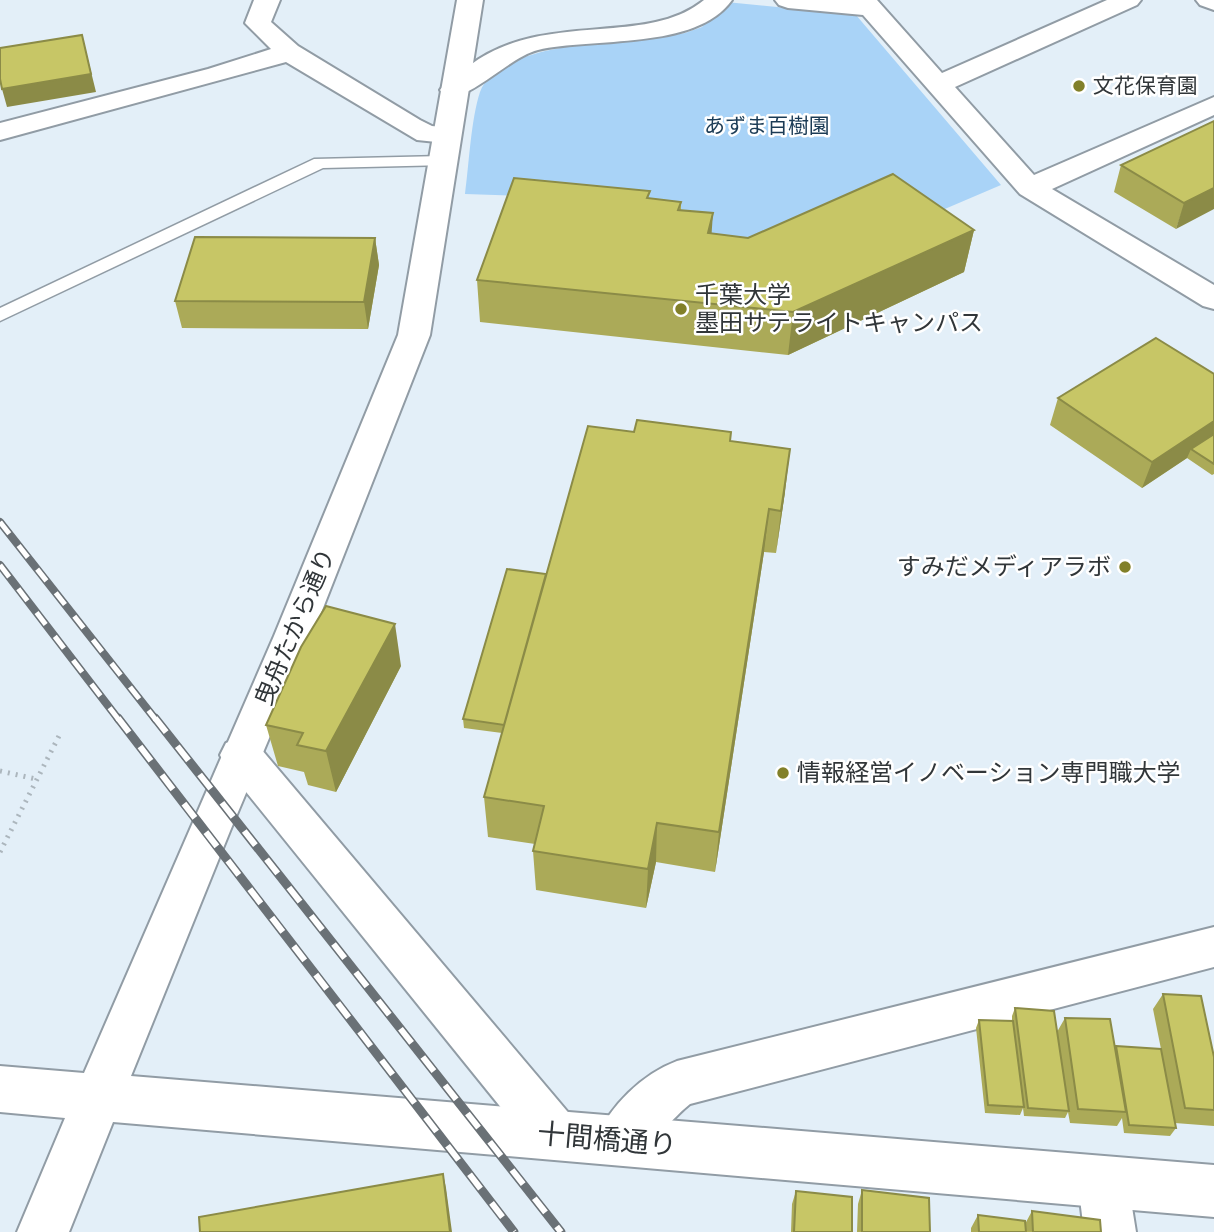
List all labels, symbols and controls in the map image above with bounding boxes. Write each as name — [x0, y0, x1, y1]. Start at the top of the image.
place label: 文花保育園 — [1093, 73, 1198, 99]
marker: 文花保育園 — [1071, 78, 1087, 94]
park label: あずま百樹園 — [704, 113, 830, 139]
place label: 千葉大学 墨田サテライトキャンパス — [695, 281, 983, 337]
marker: 千葉大学 墨田サテライトキャンパス — [673, 301, 689, 317]
street label: 曳舟たから通り — [249, 544, 341, 710]
place label: すみだメディアラボ — [897, 553, 1111, 581]
marker: すみだメディアラボ — [1117, 559, 1133, 575]
place label: 情報経営イノベーション専門職大学 — [797, 759, 1181, 787]
marker: 情報経営イノベーション専門職大学 — [775, 765, 791, 781]
street label: 十間橋通り — [536, 1117, 678, 1162]

